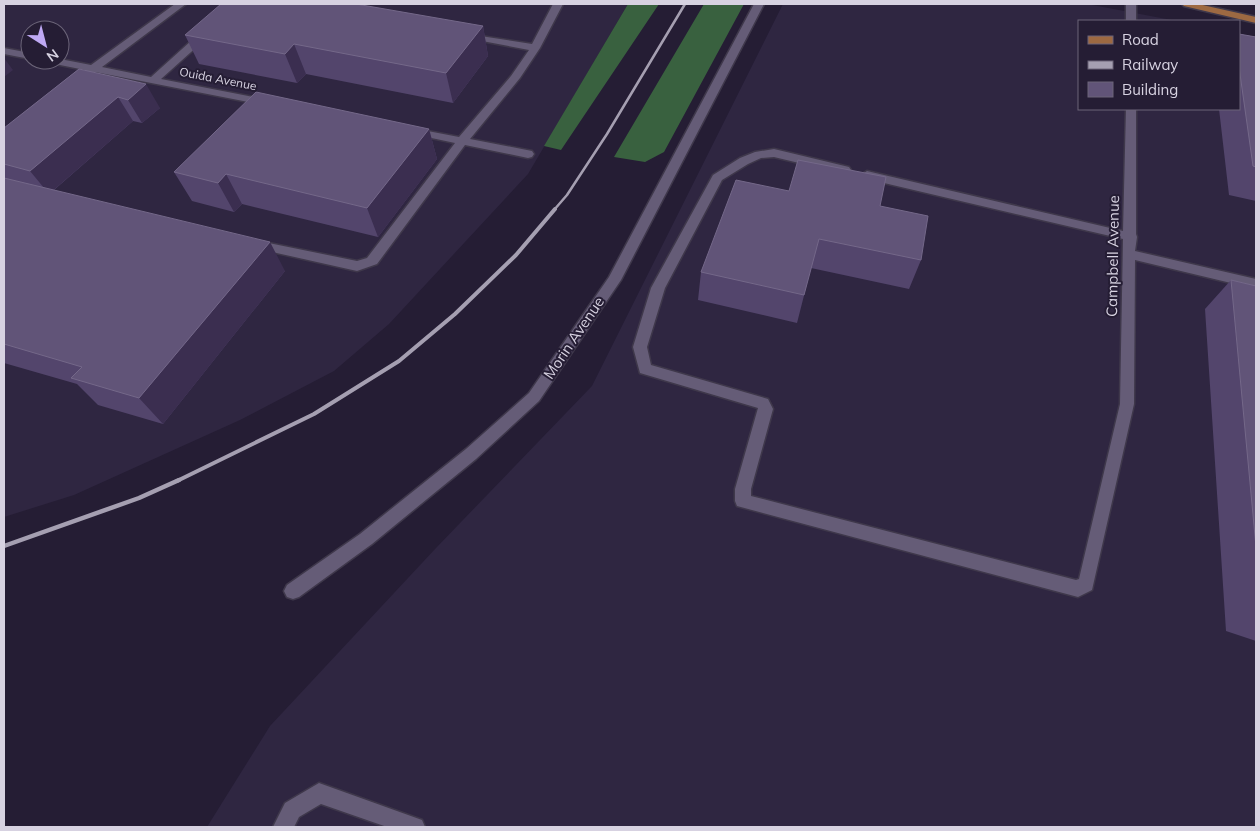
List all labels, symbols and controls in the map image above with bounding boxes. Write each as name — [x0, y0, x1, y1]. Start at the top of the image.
north arrow — [20, 20, 70, 70]
legend — [1078, 20, 1240, 110]
text: Road — [1122, 30, 1159, 49]
text: N — [43, 45, 62, 66]
text: Railway — [1122, 55, 1178, 74]
street label: Ouida Avenue — [178, 64, 258, 93]
text: Building — [1122, 80, 1178, 99]
street label: Campbell Avenue — [1102, 195, 1123, 317]
street label: Morin Avenue — [539, 293, 608, 383]

